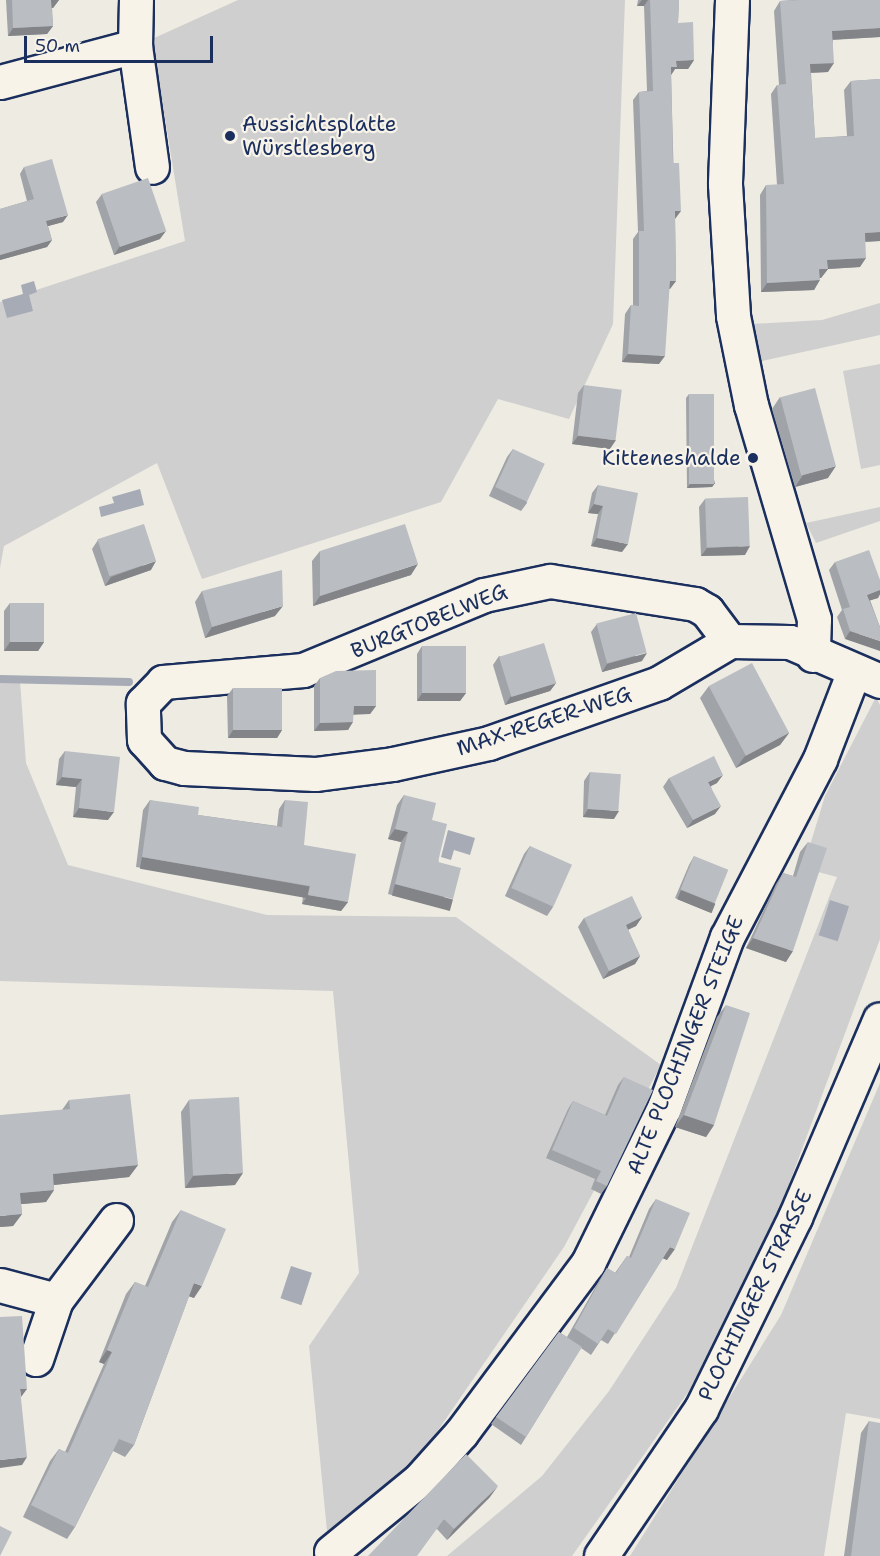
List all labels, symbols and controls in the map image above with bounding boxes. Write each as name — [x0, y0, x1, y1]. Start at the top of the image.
scale bar — [27, 24, 216, 62]
text: 50 m — [35, 34, 80, 58]
place label: Aussichtsplatte Würstlesberg — [242, 111, 397, 161]
marker: Aussichtsplatte Würstlesberg — [223, 129, 237, 143]
place label: Kitteneshalde — [602, 445, 741, 471]
marker: Kitteneshalde — [746, 451, 760, 465]
street label: BURGTOBELWEG — [347, 578, 511, 664]
street label: MAX-REGER-WEG — [454, 681, 634, 761]
street label: ALTE PLOCHINGER STEIGE — [621, 912, 749, 1178]
street label: PLOCHINGER STRASSE — [693, 1185, 817, 1405]

